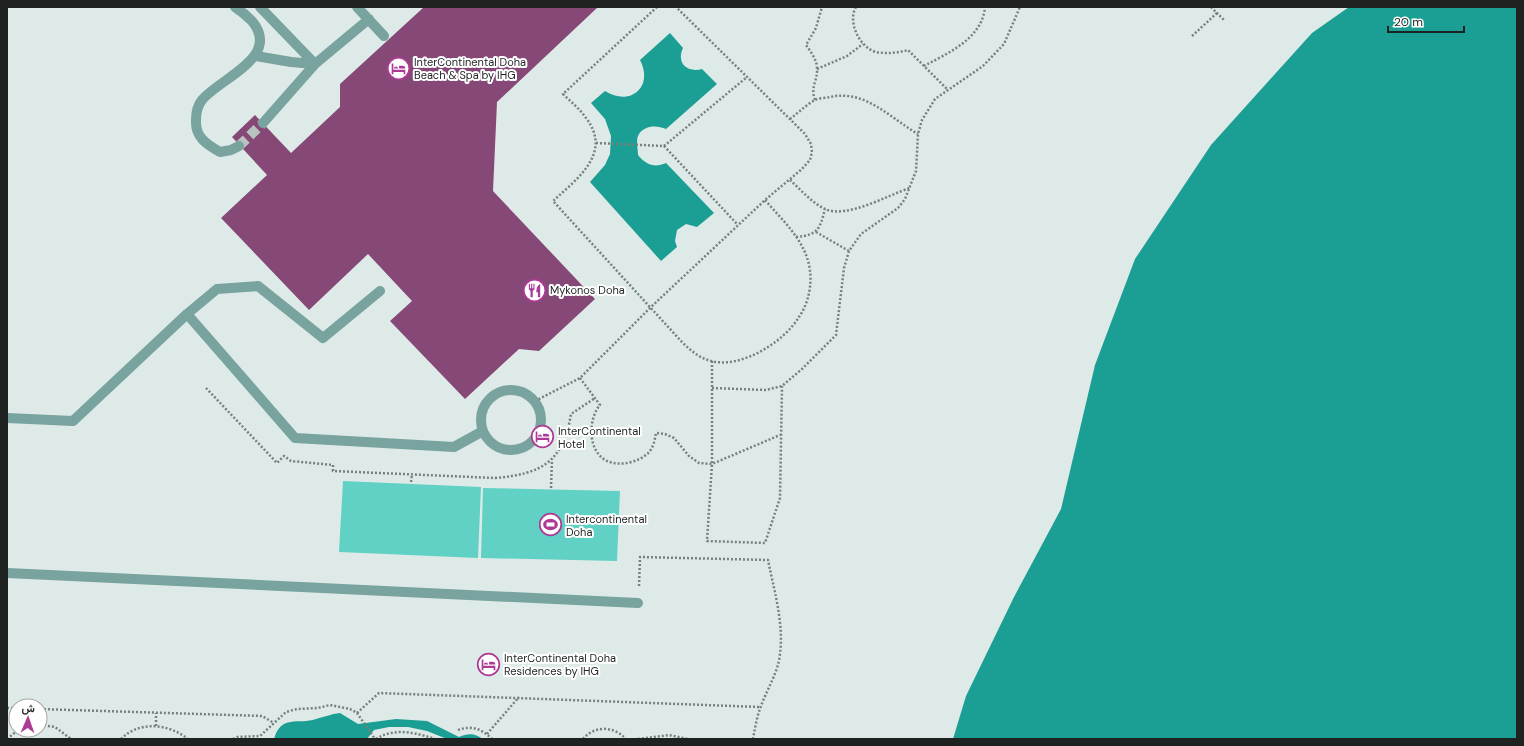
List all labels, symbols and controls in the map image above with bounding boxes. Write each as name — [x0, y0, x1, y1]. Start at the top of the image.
scale bar — [1388, 8, 1464, 34]
text: 20 m — [1394, 14, 1423, 30]
hotel icon: InterContinental Doha Beach & Spa by IHG — [386, 55, 412, 81]
place label: InterContinental Doha Beach & Spa by IHG — [414, 55, 526, 82]
restaurant icon: Mykonos Doha — [522, 277, 548, 303]
place label: Mykonos Doha — [550, 283, 625, 297]
hotel icon: InterContinental Hotel — [529, 424, 555, 450]
place label: InterContinental Hotel — [558, 424, 641, 451]
sports icon: Intercontinental Doha — [537, 512, 563, 538]
place label: Intercontinental Doha — [566, 512, 647, 539]
hotel icon: InterContinental Doha Residences by IHG — [476, 651, 502, 677]
place label: InterContinental Doha Residences by IHG — [504, 651, 616, 678]
north arrow — [8, 698, 48, 738]
text: ش — [21, 701, 35, 715]

